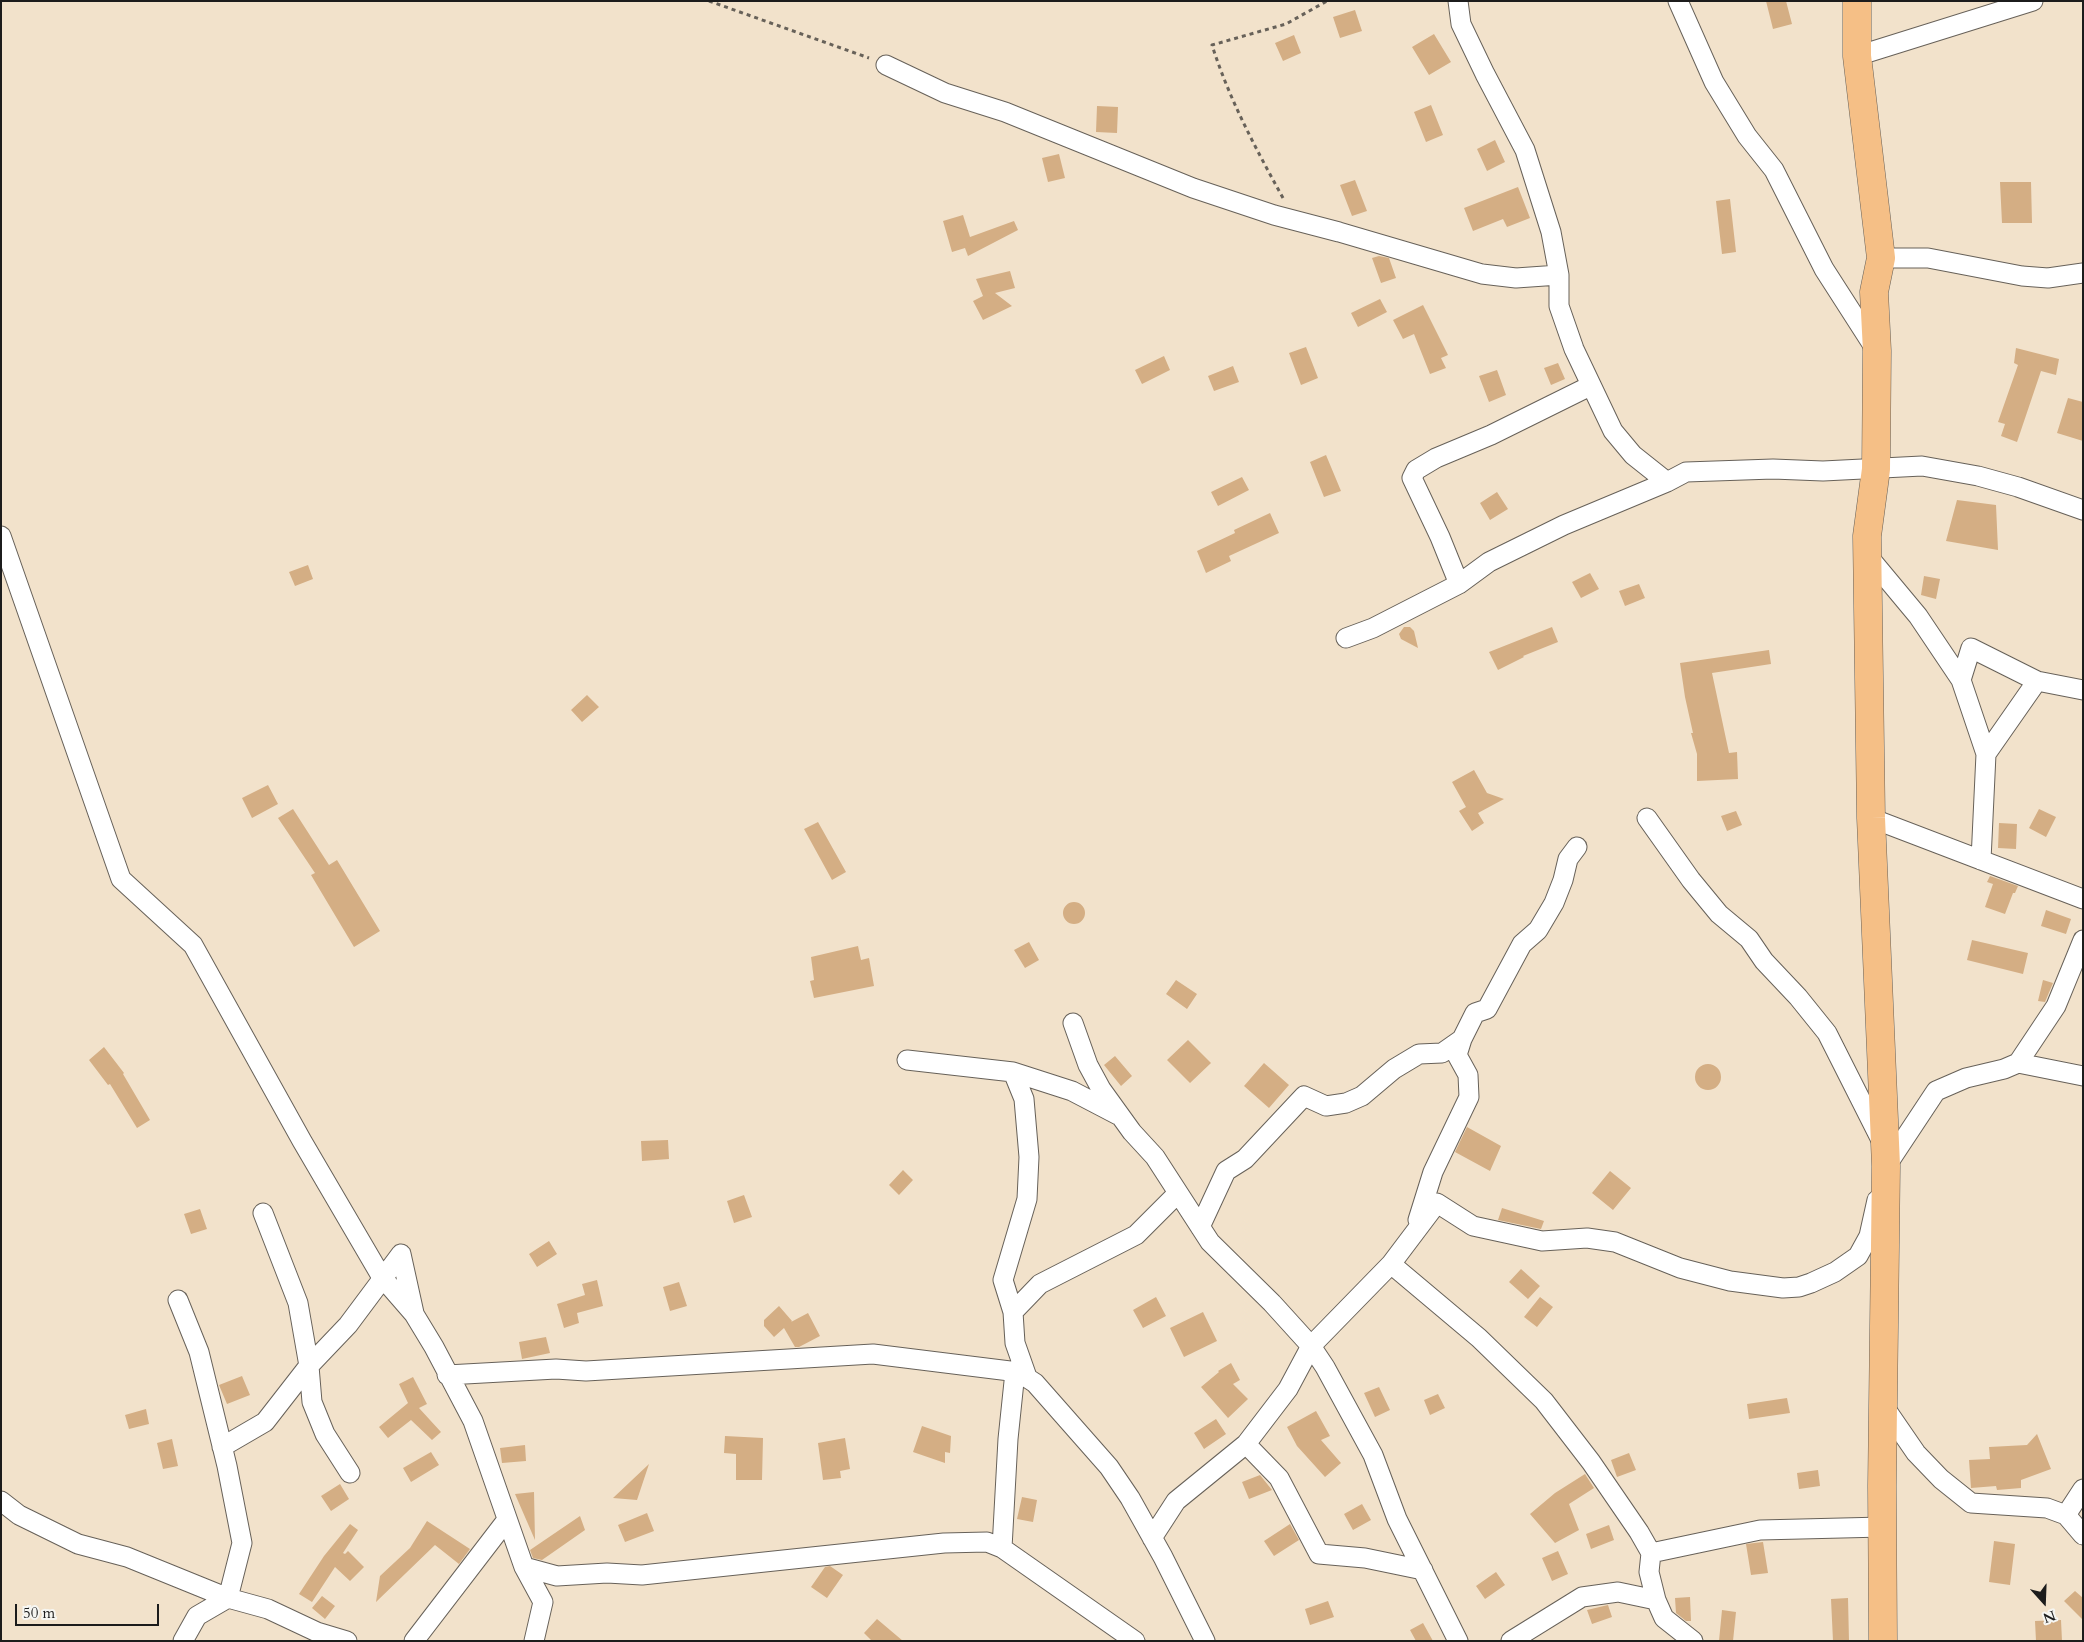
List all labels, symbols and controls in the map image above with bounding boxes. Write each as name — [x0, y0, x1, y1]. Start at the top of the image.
north arrow — [2019, 1577, 2069, 1627]
scale bar — [18, 1594, 161, 1626]
text: 50 m — [23, 1603, 55, 1623]
text: N — [2040, 1606, 2058, 1628]

